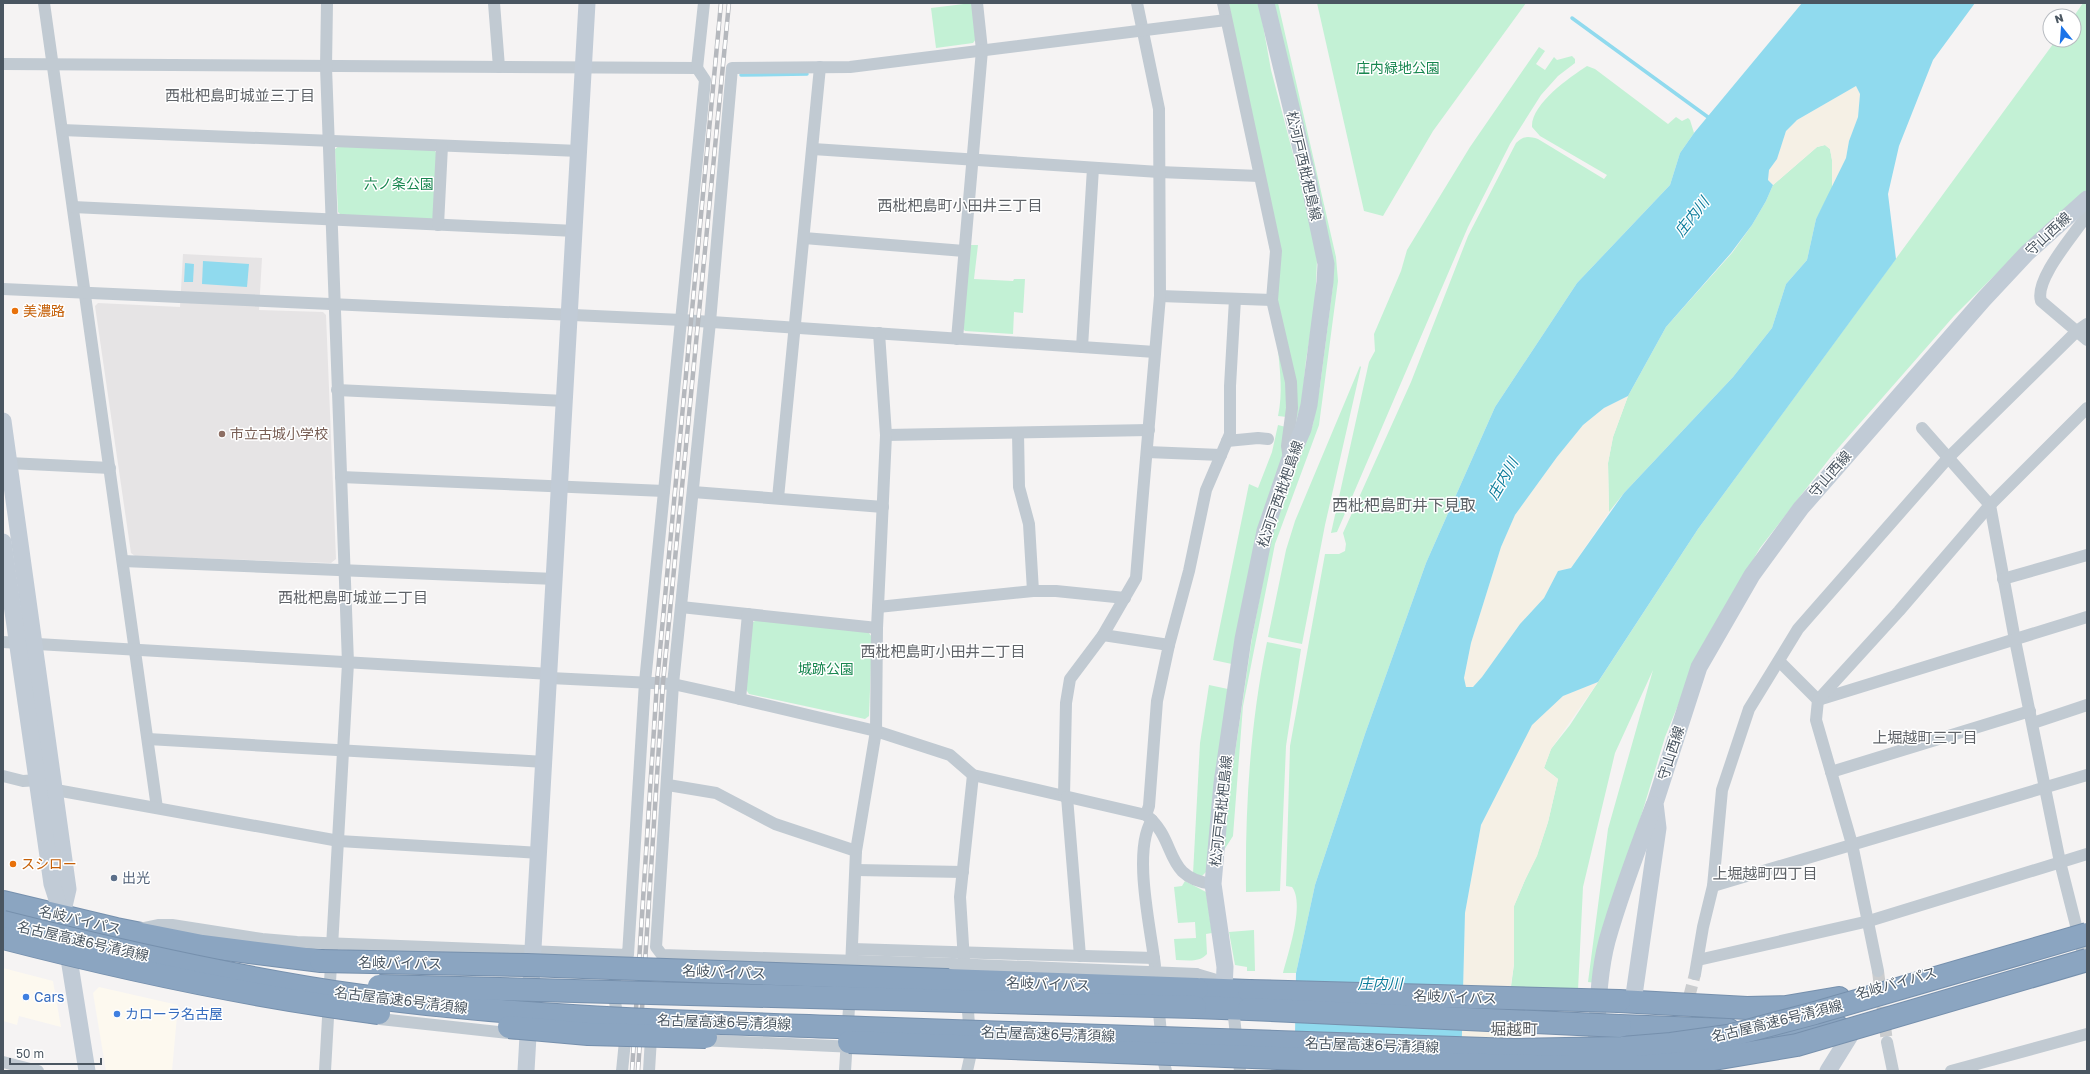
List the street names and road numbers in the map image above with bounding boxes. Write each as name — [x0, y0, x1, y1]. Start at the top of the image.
street label: 松河戸西枇杷島線 — [1284, 109, 1325, 222]
street label: 守山西線 — [2021, 208, 2074, 259]
street label: 松河戸西枇杷島線 — [1253, 438, 1306, 550]
street label: 守山西線 — [1805, 447, 1854, 500]
street label: 守山西線 — [1654, 724, 1687, 782]
street label: 松河戸西枇杷島線 — [1206, 754, 1235, 868]
street label: 名岐バイパス — [37, 902, 123, 937]
street label: 名古屋高速6号清須線 — [16, 917, 151, 964]
street label: 名岐バイパス — [358, 953, 442, 972]
street label: 名岐バイパス — [682, 962, 766, 981]
street label: 名岐バイパス — [1853, 963, 1938, 1002]
street label: 名岐バイパス — [1006, 974, 1090, 993]
street label: 名古屋高速6号清須線 — [333, 983, 469, 1016]
street label: 名岐バイパス — [1413, 987, 1497, 1006]
street label: 名古屋高速6号清須線 — [1710, 996, 1844, 1045]
street label: 名古屋高速6号清須線 — [657, 1011, 792, 1032]
street label: 名古屋高速6号清須線 — [981, 1023, 1116, 1044]
street label: 名古屋高速6号清須線 — [1305, 1034, 1440, 1055]

